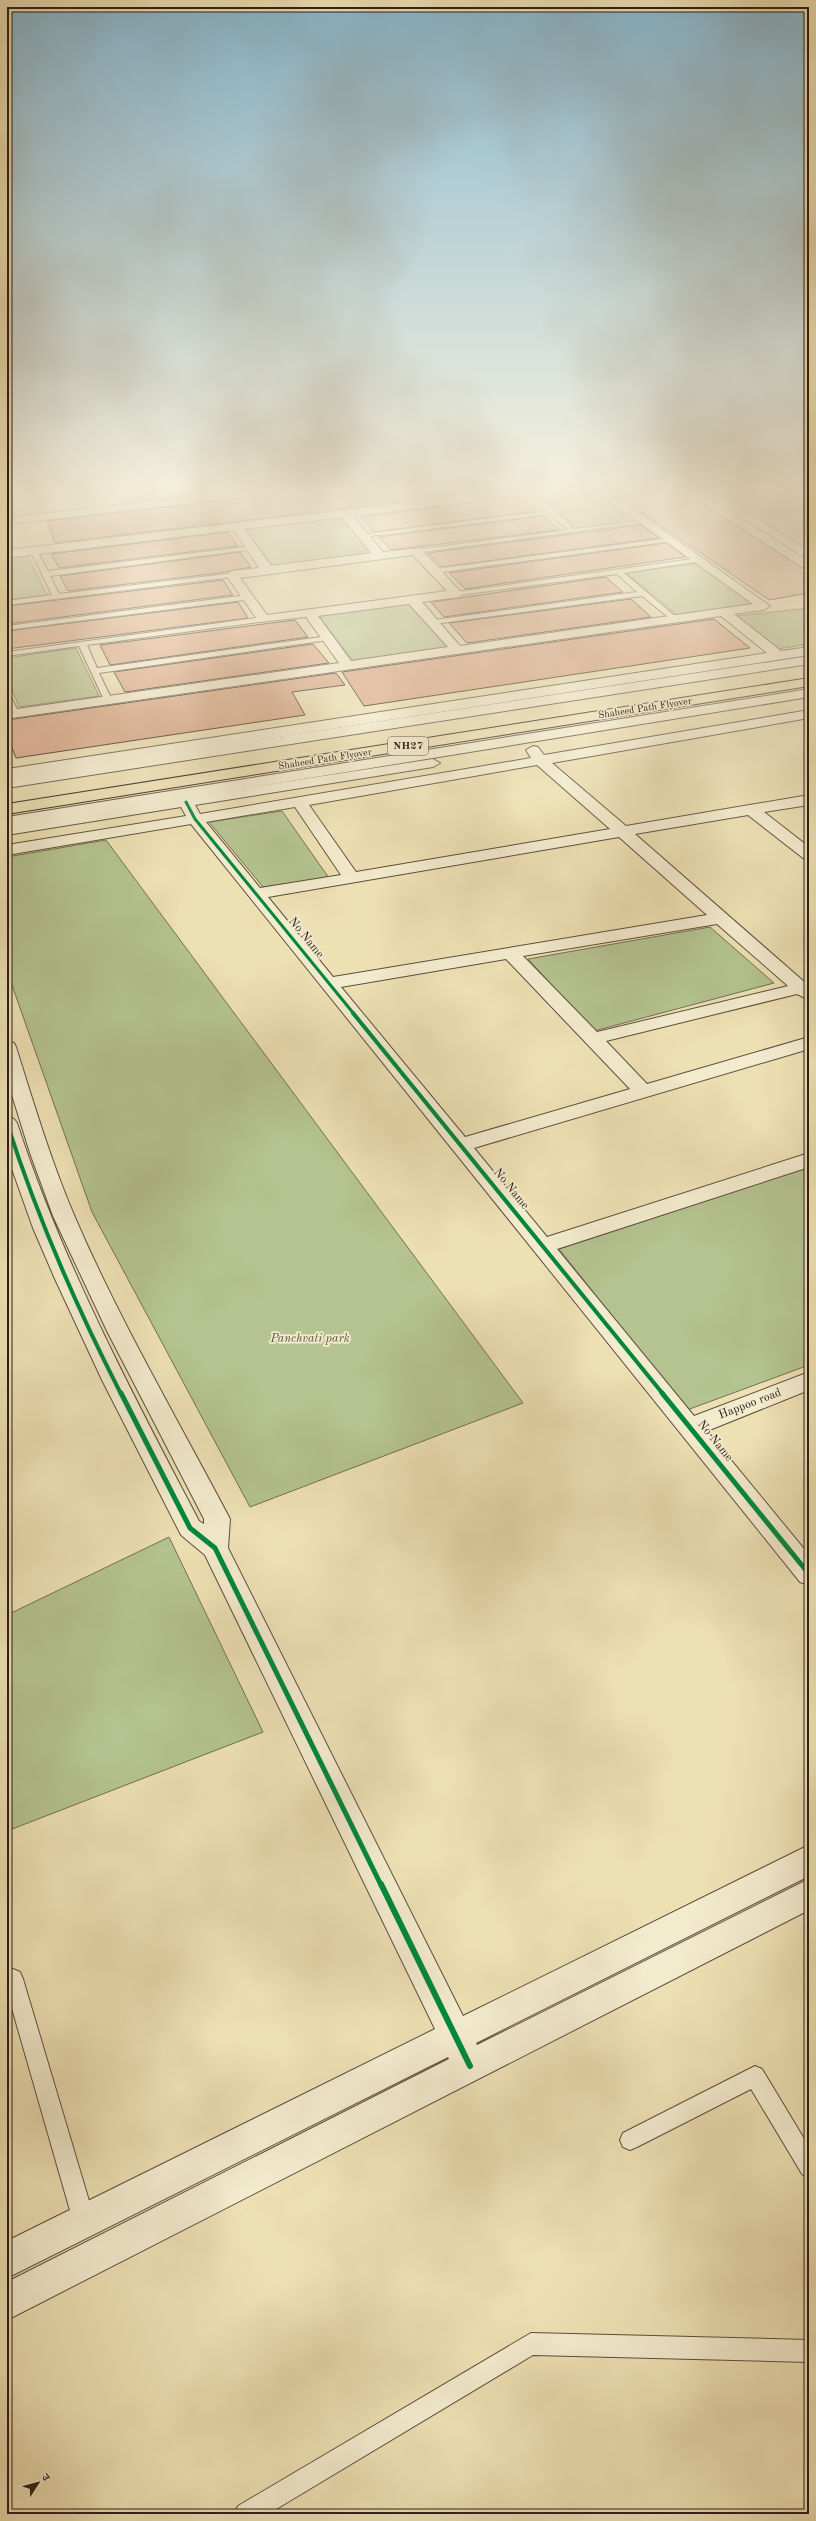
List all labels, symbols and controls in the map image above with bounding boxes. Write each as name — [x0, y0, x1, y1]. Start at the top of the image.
street label: Shaheed Path Flyover — [597, 696, 693, 720]
road number: NH27 — [388, 737, 428, 755]
street label: Shaheed Path Flyover — [277, 747, 373, 771]
street label: No Name — [286, 915, 326, 961]
street label: No Name — [491, 1166, 531, 1212]
park label: Panchvati park — [269, 1333, 350, 1345]
street label: Happoo road — [717, 1387, 783, 1421]
street label: No Name — [695, 1418, 735, 1464]
north arrow — [18, 2463, 58, 2503]
text: उ — [38, 2472, 52, 2485]

